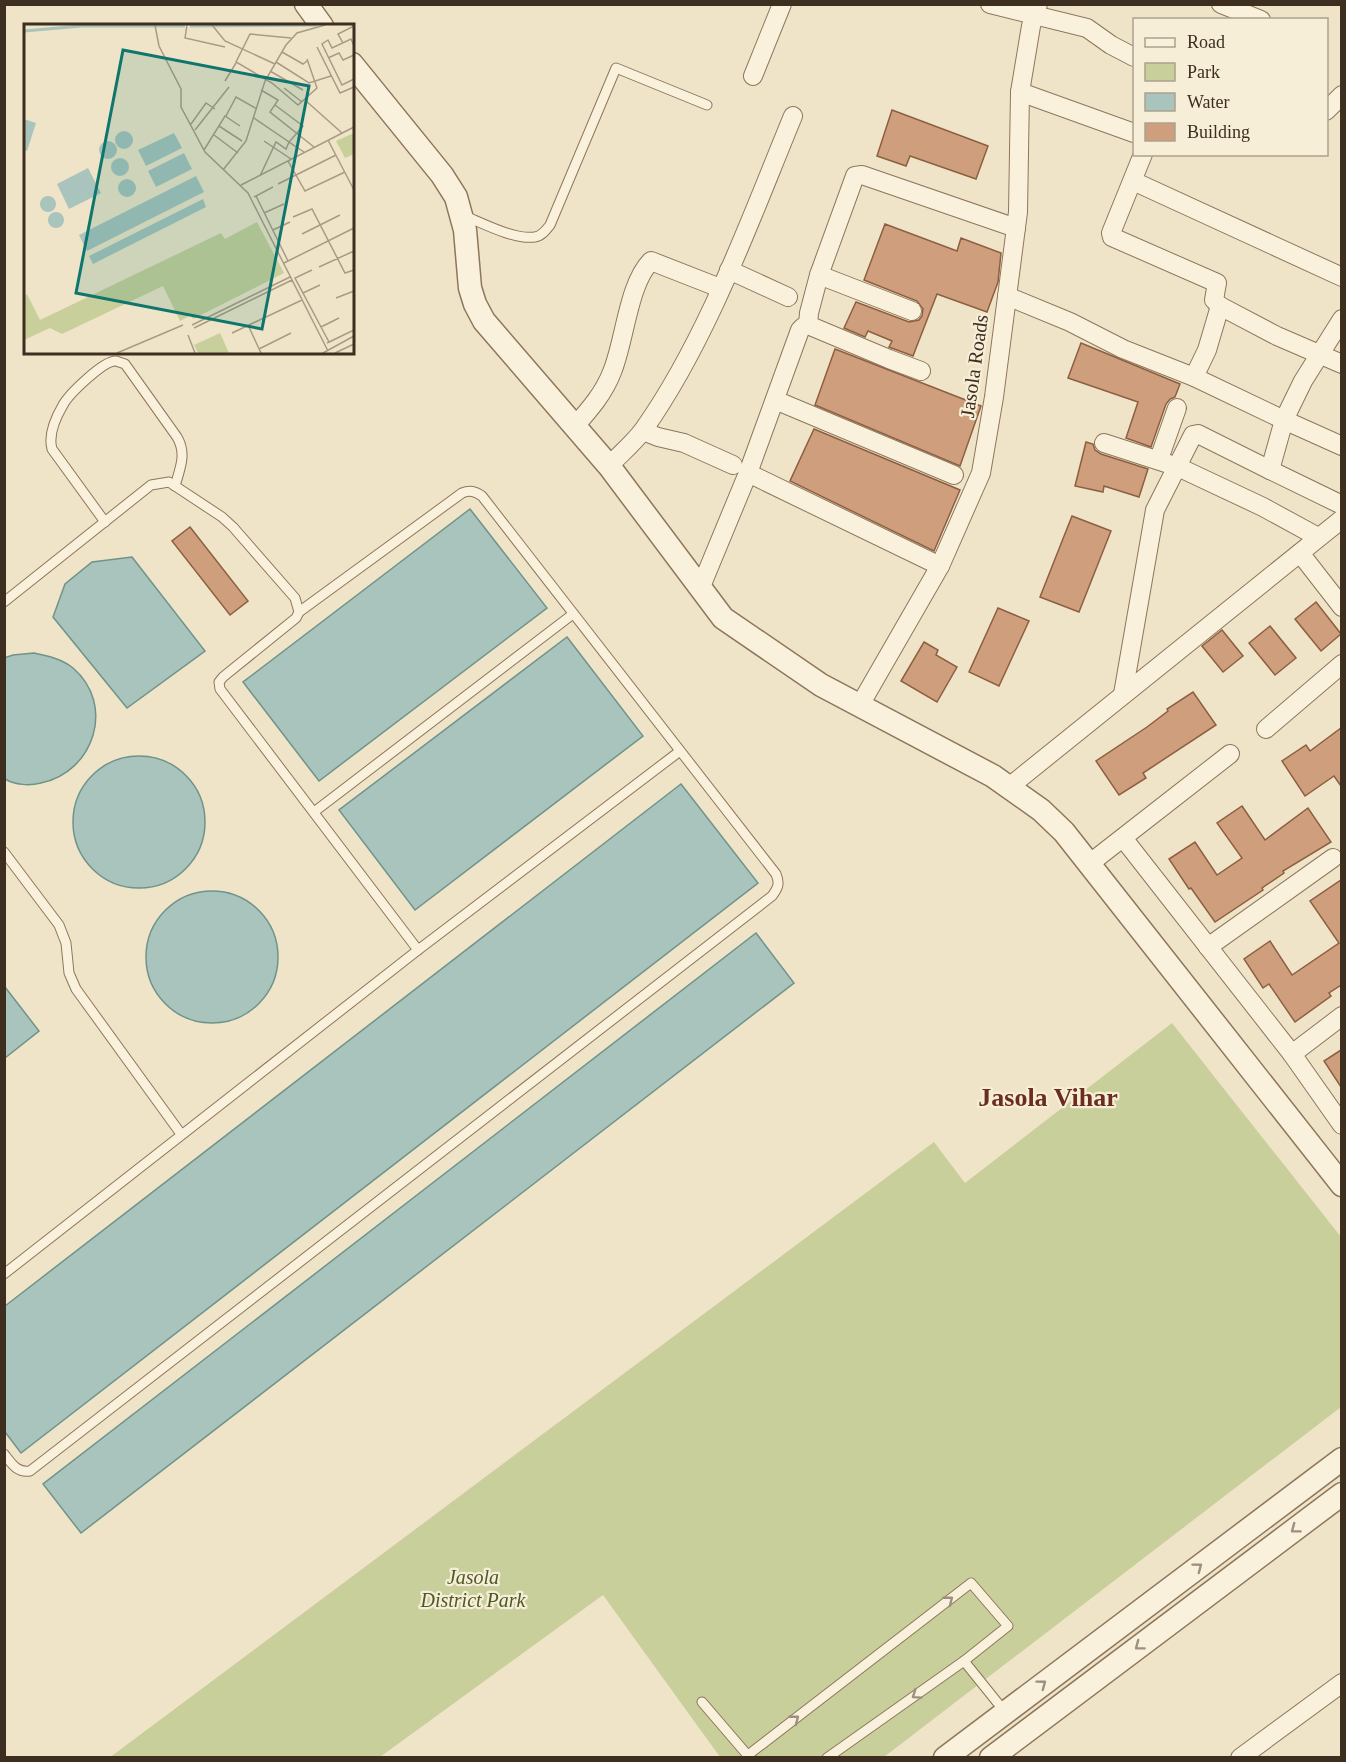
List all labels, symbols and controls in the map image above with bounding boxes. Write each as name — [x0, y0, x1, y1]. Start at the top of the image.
legend — [1133, 18, 1328, 156]
inset map — [24, 24, 354, 354]
text: Road — [1187, 32, 1225, 52]
text: Park — [1187, 62, 1220, 82]
text: Water — [1187, 92, 1230, 112]
text: Building — [1187, 122, 1250, 142]
street label: Jasola Roads — [956, 313, 992, 419]
district label: Jasola Vihar — [978, 1083, 1118, 1112]
one-way arrow — [1290, 1521, 1301, 1532]
one-way arrow — [1191, 1563, 1202, 1574]
park label: Jasola District Park — [420, 1566, 527, 1611]
one-way arrow — [942, 1596, 953, 1607]
one-way arrow — [1135, 1639, 1146, 1650]
one-way arrow — [1036, 1681, 1047, 1692]
one-way arrow — [912, 1688, 923, 1699]
one-way arrow — [788, 1715, 799, 1726]

